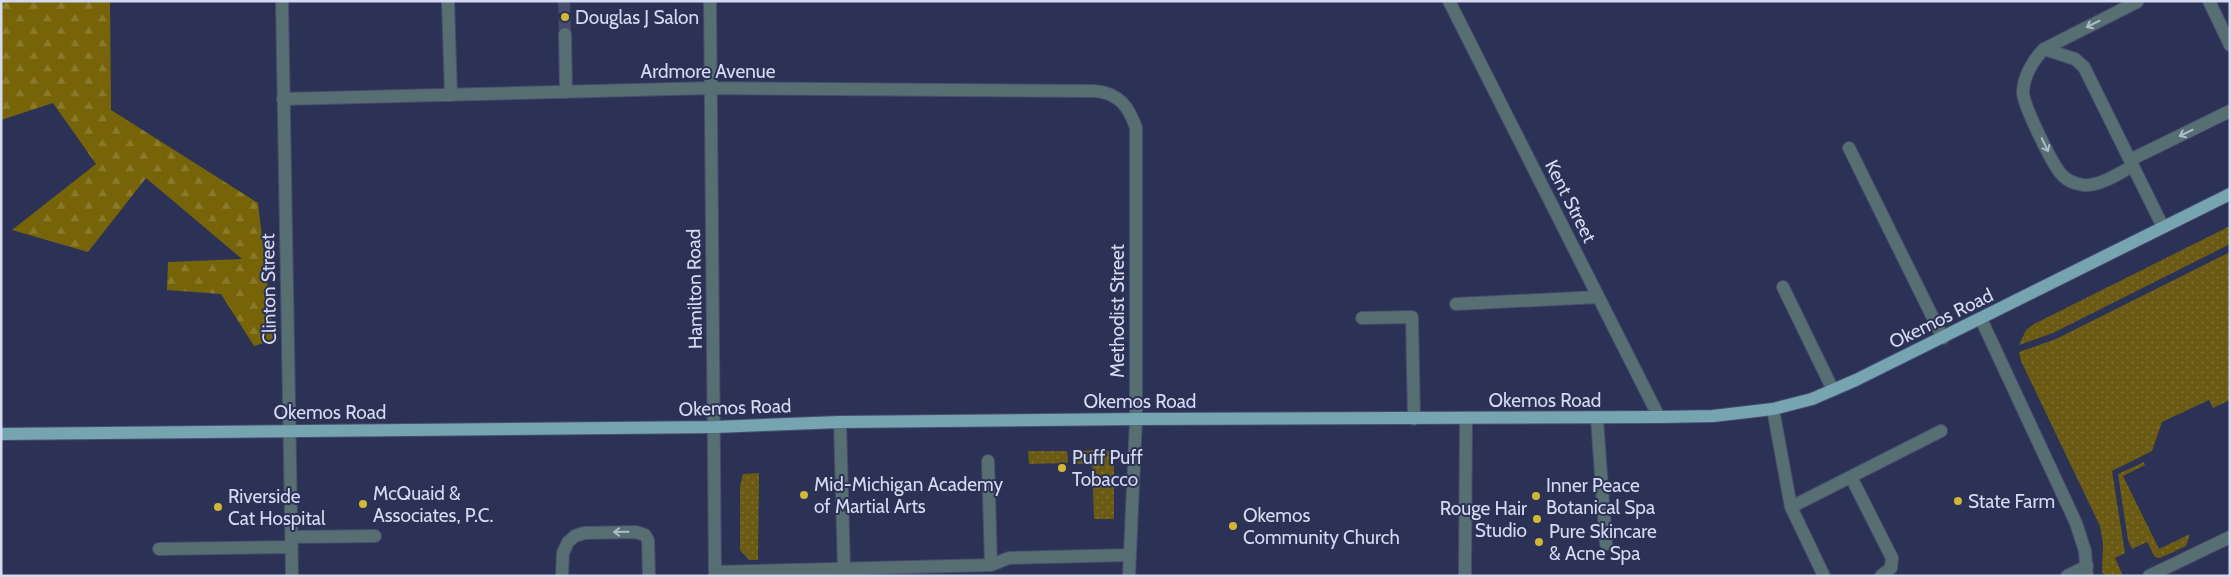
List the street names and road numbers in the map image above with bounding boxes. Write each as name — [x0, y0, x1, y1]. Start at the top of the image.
street label: Ardmore Avenue — [640, 60, 776, 83]
street label: Kent Street — [1540, 156, 1601, 247]
street label: Hamilton Road — [682, 229, 707, 349]
street label: Clinton Street — [256, 233, 281, 345]
street label: Methodist Street — [1106, 243, 1129, 378]
street label: Okemos Road — [1885, 283, 1997, 354]
street label: Okemos Road — [1489, 389, 1601, 412]
street label: Okemos Road — [1084, 390, 1196, 413]
street label: Okemos Road — [678, 394, 792, 421]
street label: Okemos Road — [274, 401, 386, 424]

